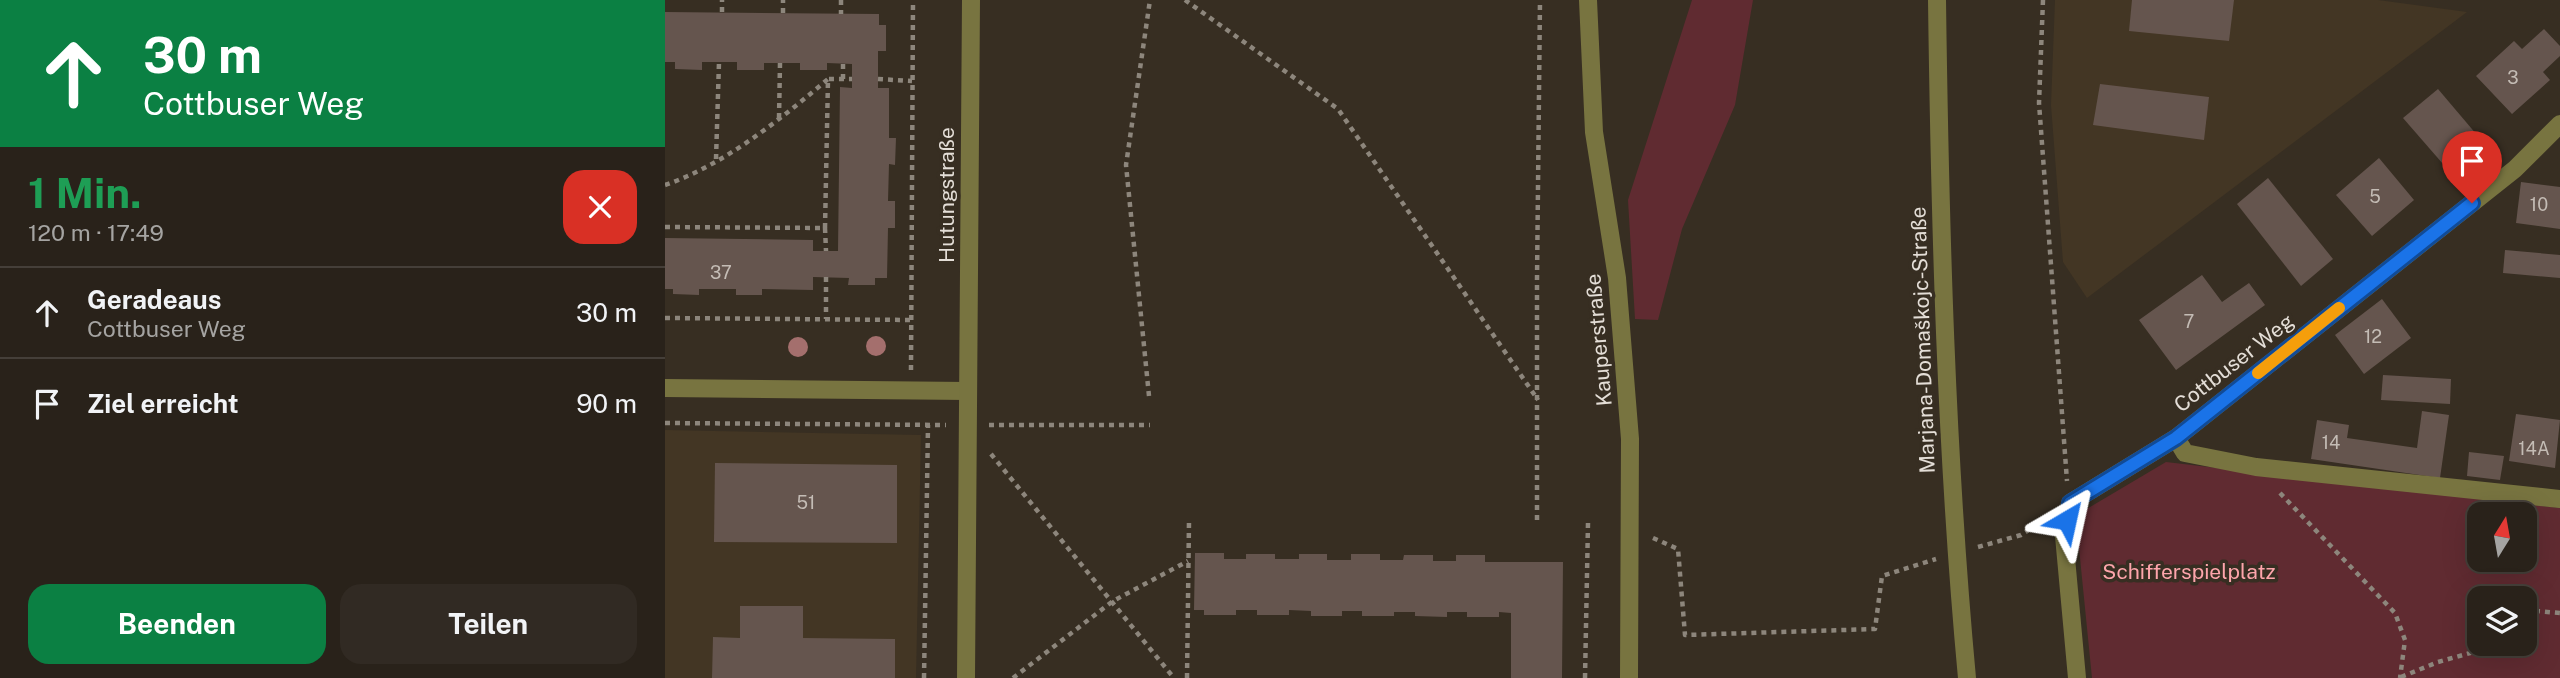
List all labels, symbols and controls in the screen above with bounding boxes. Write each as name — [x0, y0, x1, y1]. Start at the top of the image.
text: 30 m — [143, 26, 262, 84]
icon: ahead — [28, 28, 119, 119]
house number: 3 — [2507, 67, 2519, 88]
text: Cottbuser Weg — [143, 85, 364, 122]
street label: Hutungstraße — [934, 127, 959, 263]
pin — [2442, 131, 2502, 203]
icon: arrive — [2453, 142, 2491, 180]
text: 1 Min. — [28, 168, 142, 217]
button: close — [563, 170, 637, 244]
house number: 5 — [2369, 186, 2381, 207]
house number: 10 — [2530, 194, 2548, 215]
street label: Marjana-Domaškojc-Straße — [1905, 206, 1940, 474]
text: 120 m · 17:49 — [28, 219, 164, 246]
house number: 37 — [710, 262, 732, 283]
street label: Kauperstraße — [1580, 273, 1617, 407]
text: Geradeaus — [87, 284, 222, 315]
icon: ahead — [28, 294, 66, 332]
text: 30 m — [576, 297, 637, 328]
street label: Cottbuser Weg — [2169, 308, 2299, 417]
house number: 7 — [2184, 311, 2194, 332]
text: Cottbuser Weg — [87, 315, 246, 342]
house number: 12 — [2364, 326, 2382, 347]
icon: arrive — [28, 385, 66, 423]
text: Ziel erreicht — [87, 388, 239, 419]
text: 90 m — [576, 388, 637, 419]
house number: 14 — [2322, 432, 2340, 453]
house number: 14A — [2518, 438, 2550, 459]
position arrow — [2030, 483, 2104, 557]
house number: 51 — [797, 492, 815, 513]
north arrow — [2467, 502, 2537, 572]
map controls — [2467, 502, 2537, 656]
park label: Schifferspielplatz — [2102, 559, 2276, 584]
button: Beenden — [28, 584, 326, 664]
button: Teilen — [340, 584, 637, 664]
button: layers — [2467, 586, 2537, 656]

